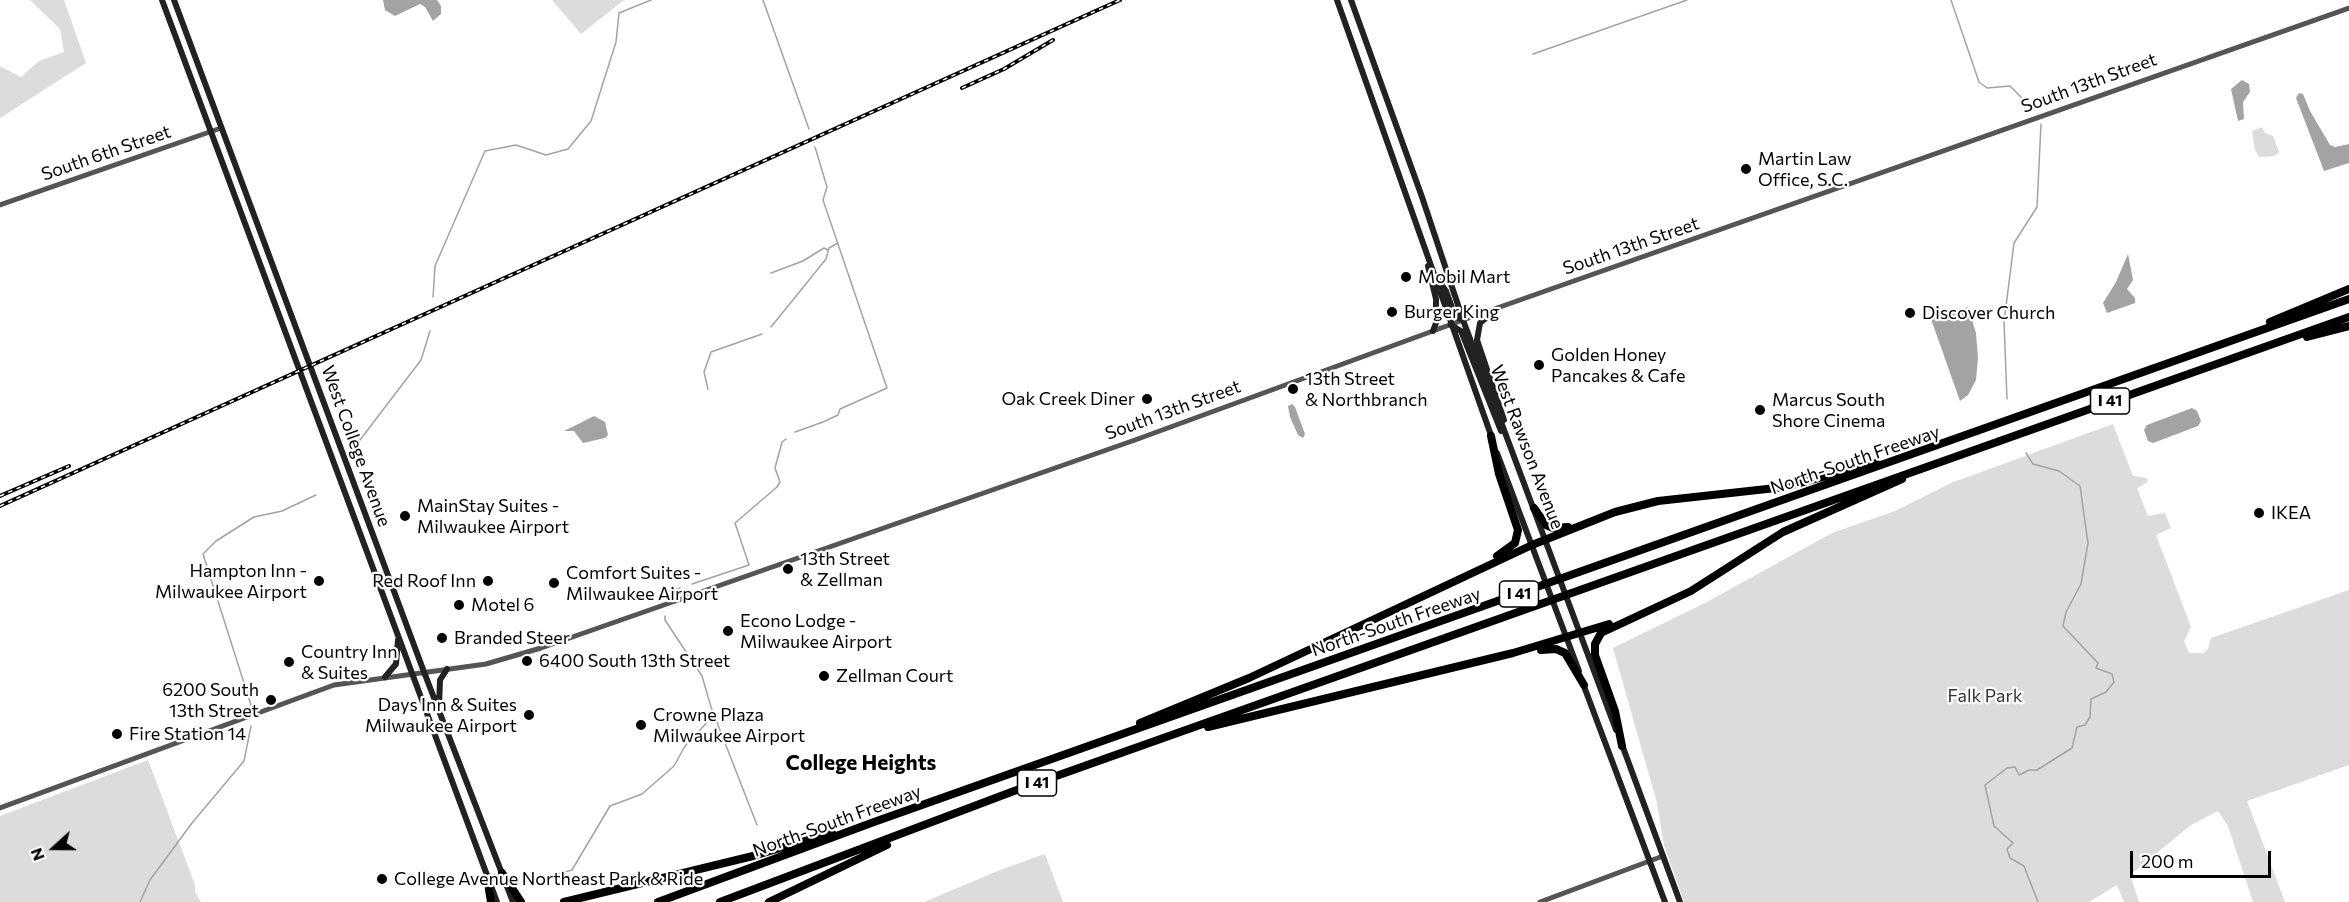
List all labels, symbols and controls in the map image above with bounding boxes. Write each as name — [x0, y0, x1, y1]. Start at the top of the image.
street label: South 13th Street — [2018, 48, 2160, 118]
street label: South 6th Street — [38, 121, 174, 185]
place label: Martin Law Office, S.C. — [1758, 148, 1851, 190]
marker: Martin Law Office, S.C. — [1739, 162, 1753, 176]
street label: South 13th Street — [1560, 213, 1702, 279]
place label: Mobil Mart — [1418, 266, 1510, 288]
marker: Mobil Mart — [1399, 270, 1413, 284]
place label: Burger King — [1404, 301, 1499, 323]
place label: Discover Church — [1922, 302, 2055, 324]
marker: Burger King — [1385, 305, 1399, 319]
marker: Discover Church — [1903, 306, 1917, 320]
place label: Golden Honey Pancakes & Cafe — [1551, 344, 1685, 386]
marker: Golden Honey Pancakes & Cafe — [1532, 358, 1546, 372]
street label: West Rawson Avenue — [1486, 362, 1568, 532]
street label: West College Avenue — [317, 363, 395, 529]
place label: 13th Street & Northbranch — [1305, 368, 1427, 410]
street label: South 13th Street — [1102, 375, 1244, 445]
marker: 13th Street & Northbranch — [1286, 382, 1300, 396]
place label: Oak Creek Diner — [1001, 388, 1135, 410]
road number: I 41 — [2090, 388, 2130, 414]
place label: Marcus South Shore Cinema — [1772, 389, 1885, 432]
marker: Oak Creek Diner — [1140, 392, 1154, 406]
marker: Marcus South Shore Cinema — [1753, 403, 1767, 417]
street label: North-South Freeway — [1767, 421, 1943, 499]
place label: MainStay Suites - Milwaukee Airport — [417, 495, 569, 538]
place label: IKEA — [2271, 502, 2311, 524]
marker: IKEA — [2252, 506, 2266, 520]
marker: MainStay Suites - Milwaukee Airport — [398, 509, 412, 523]
place label: 13th Street & Zellman — [800, 548, 890, 590]
place label: Hampton Inn - Milwaukee Airport — [155, 560, 307, 602]
place label: Comfort Suites - Milwaukee Airport — [566, 562, 718, 604]
marker: 13th Street & Zellman — [781, 562, 795, 576]
place label: Red Roof Inn — [372, 570, 476, 592]
marker: Hampton Inn - Milwaukee Airport — [312, 574, 326, 588]
marker: Red Roof Inn — [481, 574, 495, 588]
marker: Comfort Suites - Milwaukee Airport — [547, 576, 561, 590]
road number: I 41 — [1500, 581, 1538, 607]
street label: North-South Freeway — [1308, 583, 1484, 661]
place label: Motel 6 — [471, 594, 534, 616]
marker: Motel 6 — [452, 598, 466, 612]
place label: Econo Lodge - Milwaukee Airport — [740, 610, 892, 652]
marker: Econo Lodge - Milwaukee Airport — [721, 624, 735, 638]
place label: Branded Steer — [454, 627, 570, 649]
marker: Branded Steer — [435, 631, 449, 645]
place label: Country Inn & Suites — [301, 641, 397, 684]
place label: 6400 South 13th Street — [539, 650, 730, 672]
marker: 6400 South 13th Street — [520, 654, 534, 668]
marker: Country Inn & Suites — [282, 655, 296, 669]
place label: Zellman Court — [836, 665, 953, 687]
marker: Zellman Court — [817, 669, 831, 683]
place label: 6200 South 13th Street — [162, 679, 259, 722]
park label: Falk Park — [1948, 685, 2022, 707]
marker: 6200 South 13th Street — [264, 693, 278, 707]
place label: Days Inn & Suites Milwaukee Airport — [365, 694, 517, 736]
place label: Crowne Plaza Milwaukee Airport — [653, 704, 805, 746]
marker: Days Inn & Suites Milwaukee Airport — [522, 708, 536, 722]
marker: Crowne Plaza Milwaukee Airport — [634, 718, 648, 732]
place label: Fire Station 14 — [129, 723, 246, 745]
marker: Fire Station 14 — [110, 727, 124, 741]
district label: College Heights — [786, 750, 936, 776]
road number: I 41 — [1018, 770, 1056, 796]
street label: North-South Freeway — [750, 780, 924, 862]
north arrow — [24, 818, 84, 878]
scale bar — [2133, 839, 2274, 877]
text: N — [26, 846, 48, 864]
text: 200 m — [2141, 850, 2194, 872]
place label: College Avenue Northeast Park & Ride — [394, 868, 703, 890]
marker: College Avenue Northeast Park & Ride — [375, 872, 389, 886]

